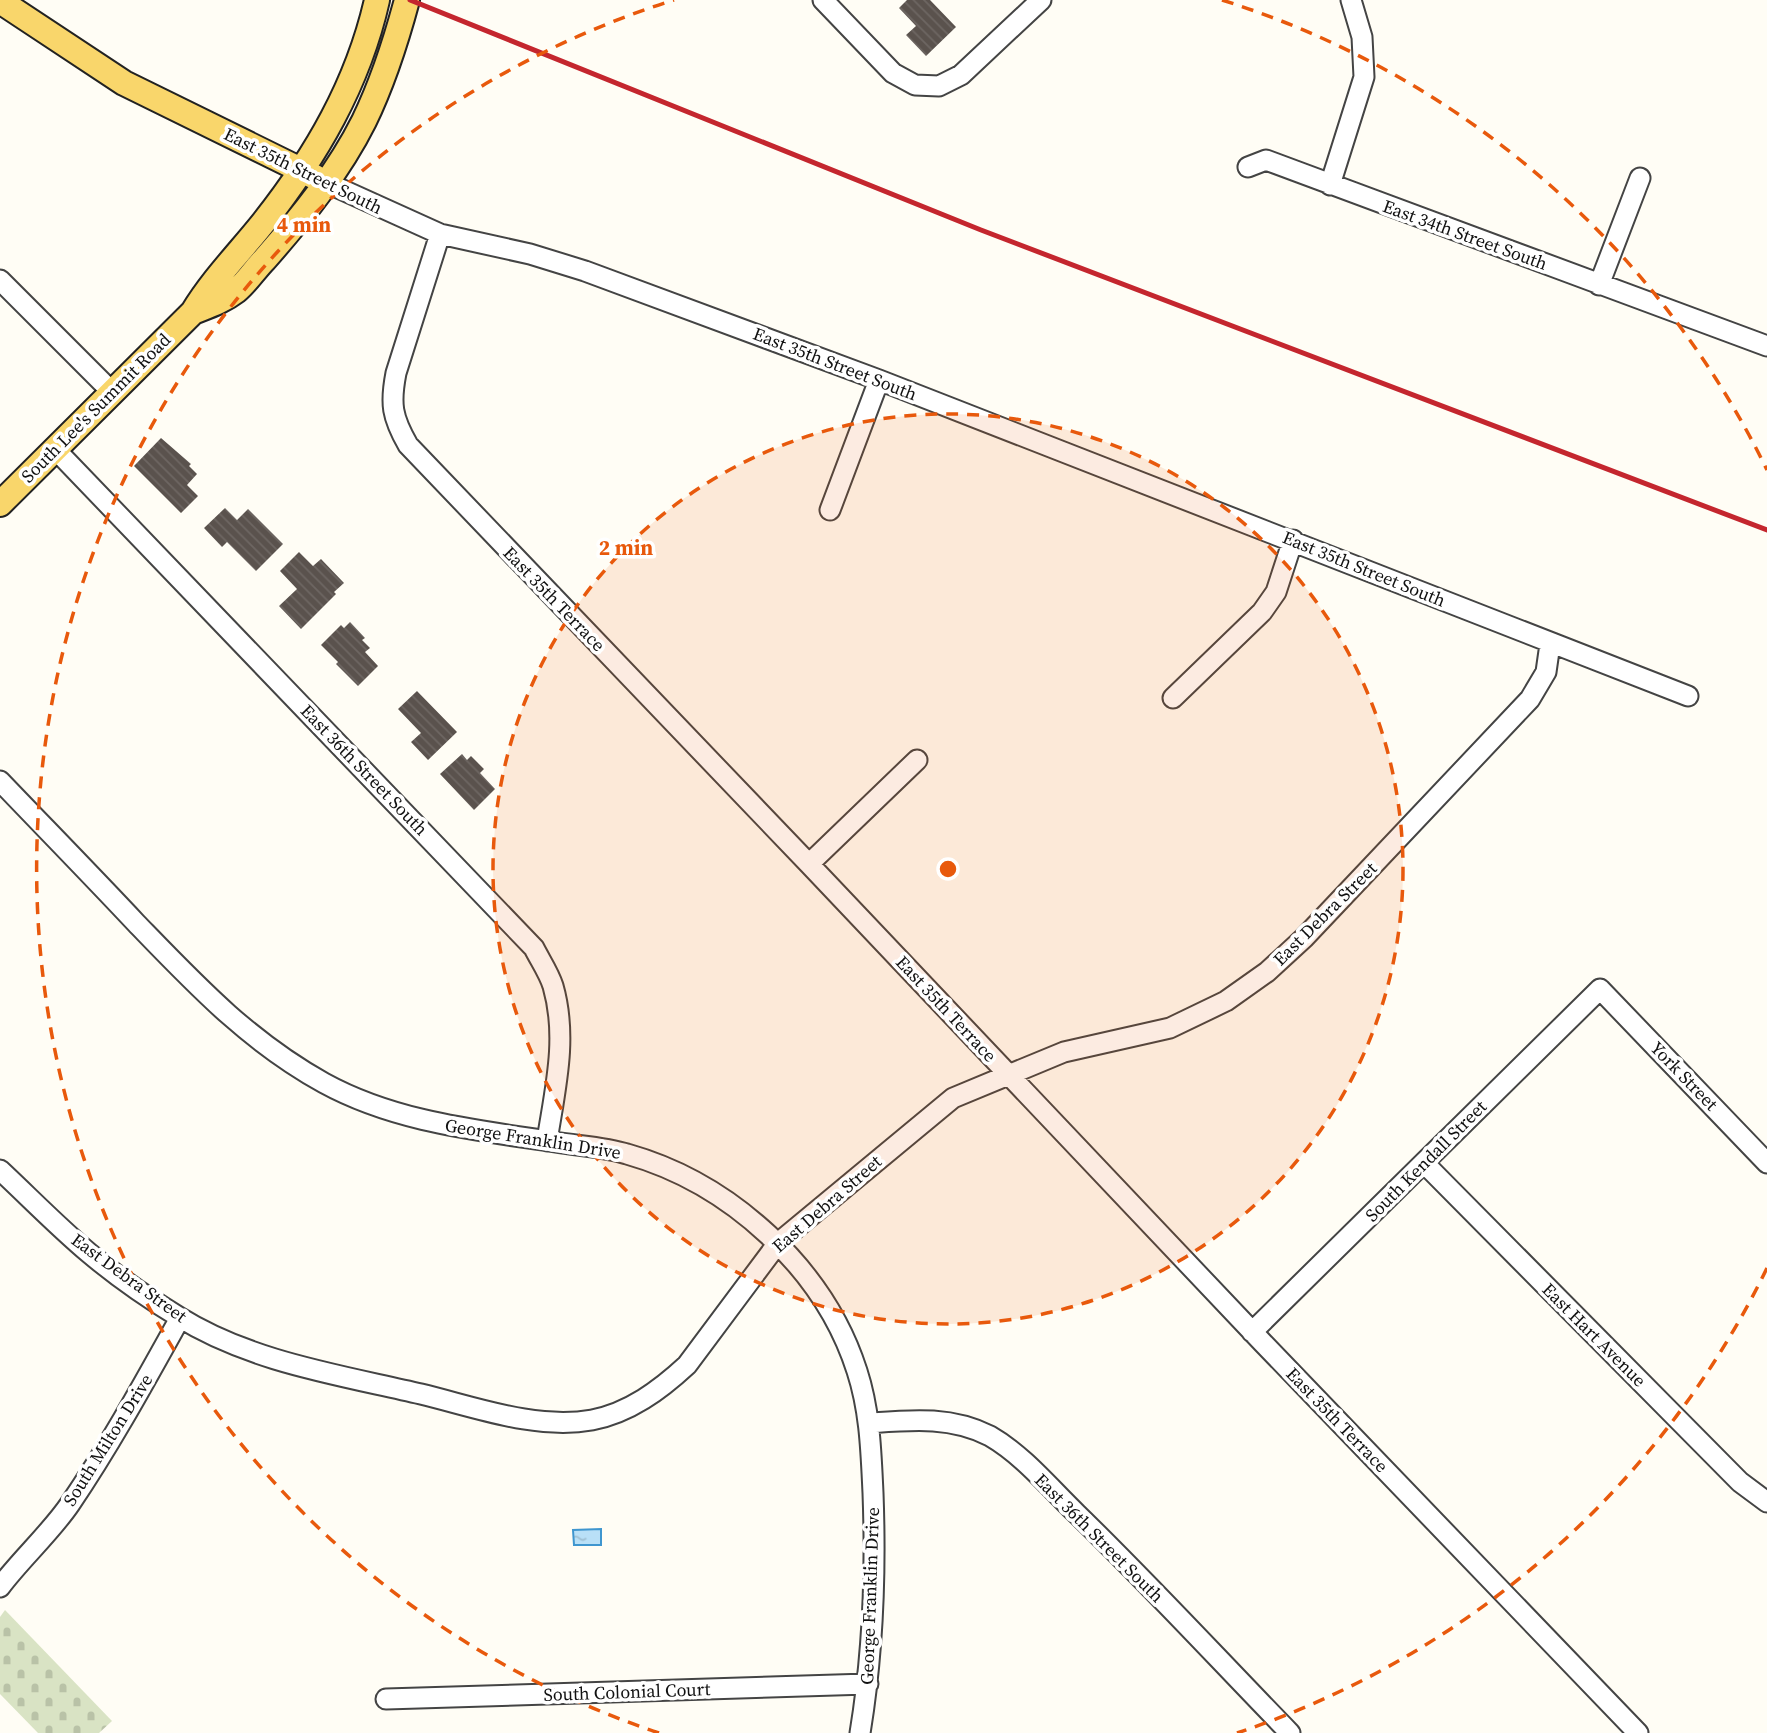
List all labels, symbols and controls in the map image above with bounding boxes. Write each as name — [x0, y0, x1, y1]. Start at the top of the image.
street label: East 35th Street South — [220, 121, 387, 220]
street label: East 34th Street South — [1379, 193, 1551, 276]
text: 4 min — [277, 210, 331, 239]
street label: East 35th Street South — [750, 321, 921, 406]
street label: South Lee's Summit Road — [15, 327, 176, 488]
street label: East 35th Street South — [1279, 524, 1449, 613]
text: 2 min — [599, 533, 653, 562]
street label: East 35th Terrace — [498, 541, 611, 657]
street label: East 36th Street South — [295, 699, 434, 841]
street label: East Debra Street — [1267, 856, 1382, 971]
centre of rings — [936, 857, 960, 881]
street label: East 35th Terrace — [890, 950, 1002, 1067]
street label: York Street — [1645, 1035, 1724, 1116]
street label: South Kendall Street — [1359, 1094, 1492, 1227]
street label: George Franklin Drive — [443, 1112, 623, 1165]
street label: East Debra Street — [767, 1149, 887, 1258]
street label: East Debra Street — [66, 1227, 192, 1328]
street label: East Hart Avenue — [1537, 1277, 1652, 1392]
street label: East 35th Terrace — [1281, 1362, 1394, 1478]
street label: South Milton Drive — [57, 1369, 158, 1511]
street label: East 36th Street South — [1029, 1467, 1170, 1608]
street label: George Franklin Drive — [854, 1507, 885, 1685]
street label: South Colonial Court — [543, 1676, 711, 1707]

